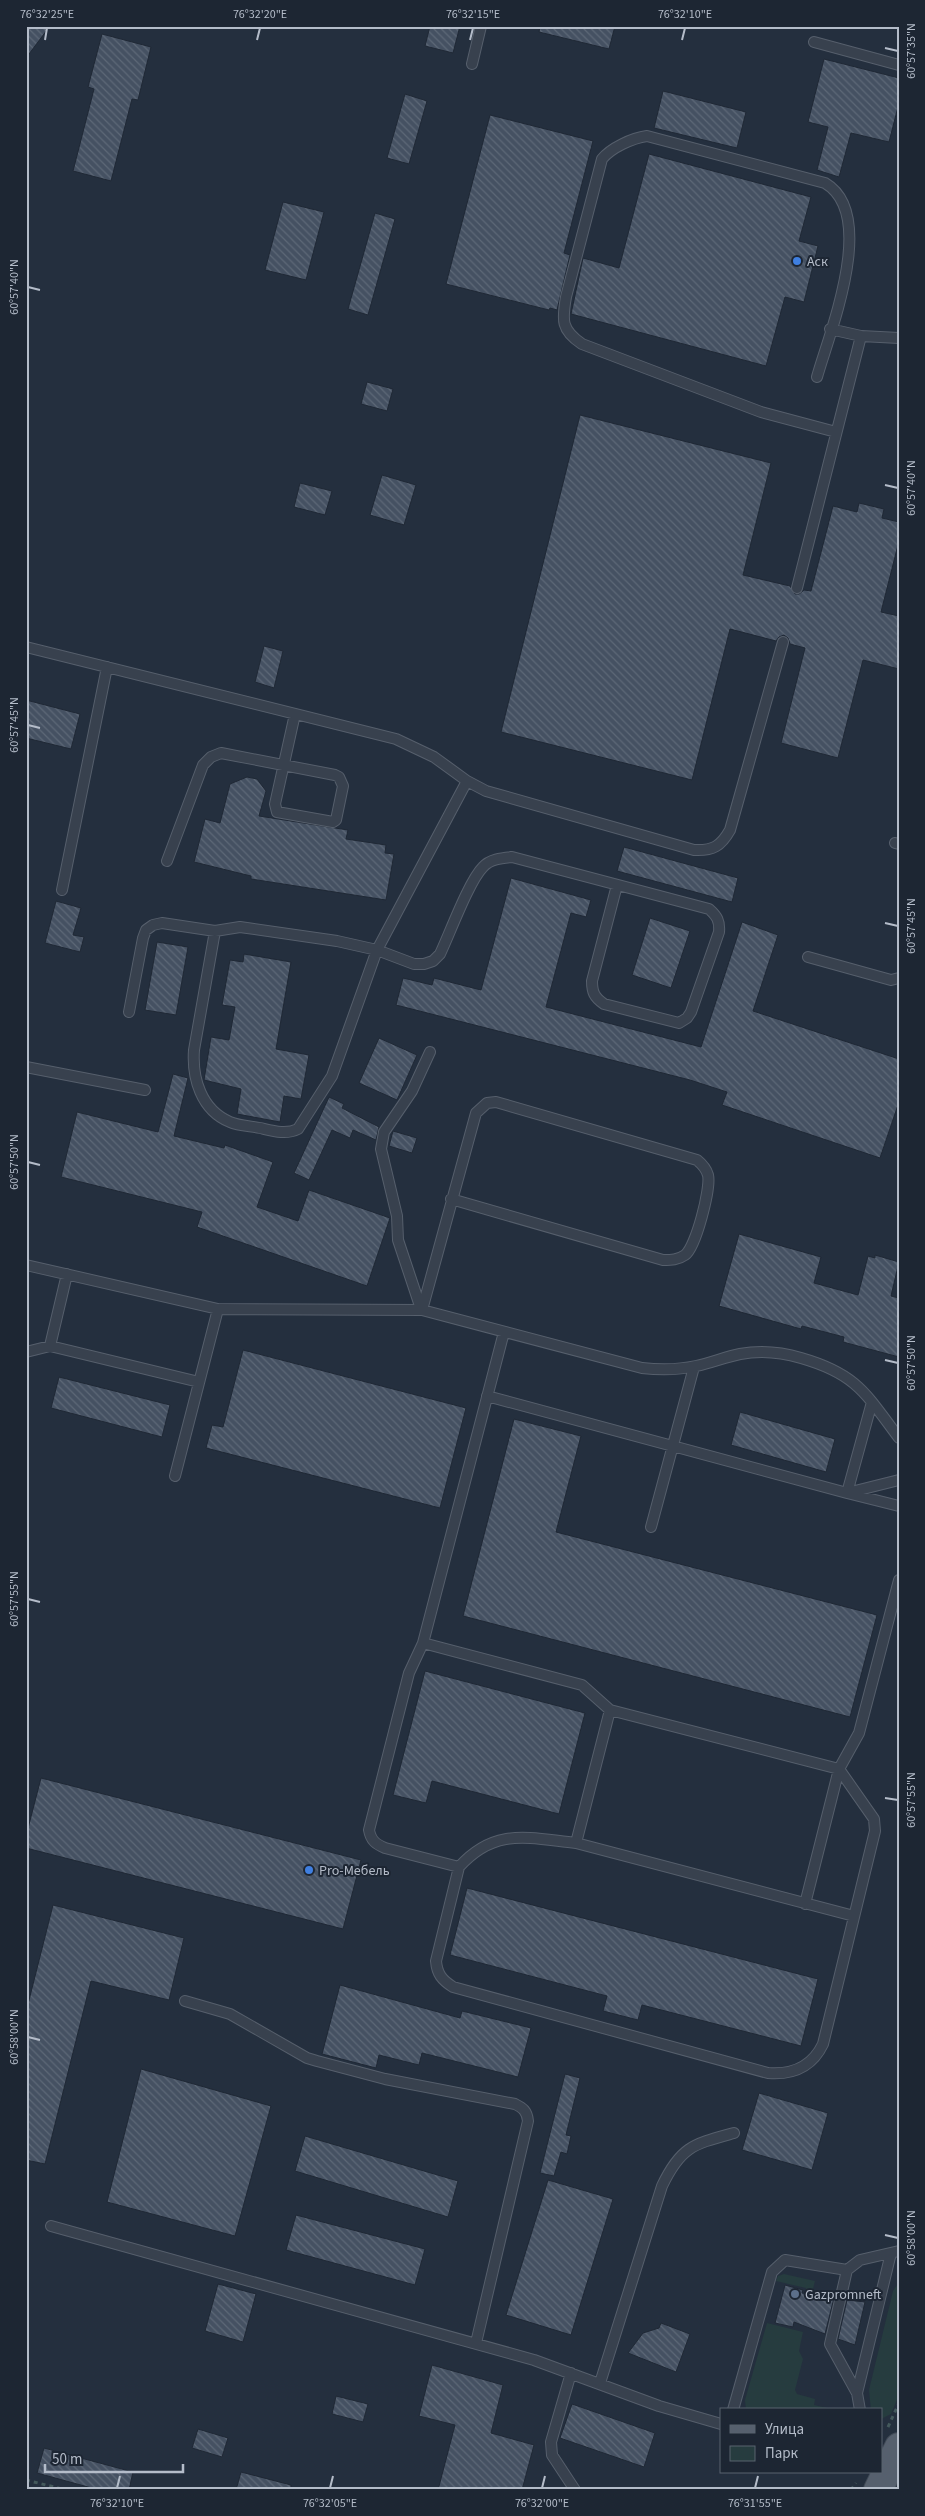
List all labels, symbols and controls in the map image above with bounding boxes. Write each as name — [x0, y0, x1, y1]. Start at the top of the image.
text: 76°32'25"E — [20, 6, 74, 23]
text: 76°32'20"E — [233, 6, 287, 23]
text: 76°32'15"E — [446, 6, 500, 23]
text: 76°32'10"E — [658, 6, 712, 23]
text: 60°57'35"N — [903, 23, 920, 79]
place label: Аск — [807, 252, 828, 272]
marker: Аск — [791, 255, 803, 267]
text: 60°57'40"N — [6, 259, 23, 315]
text: 60°57'40"N — [903, 460, 920, 516]
text: 60°57'45"N — [6, 697, 23, 753]
text: 60°57'45"N — [903, 898, 920, 954]
text: 60°57'50"N — [6, 1134, 23, 1190]
text: 60°57'50"N — [903, 1335, 920, 1391]
text: 60°57'55"N — [6, 1571, 23, 1627]
text: 60°57'55"N — [903, 1772, 920, 1828]
place label: Pro-Мебель — [319, 1861, 390, 1881]
marker: Pro-Мебель — [303, 1864, 315, 1876]
text: 60°58'00"N — [6, 2009, 23, 2065]
text: 60°58'00"N — [903, 2210, 920, 2266]
place label: Gazpromneft — [805, 2285, 882, 2305]
marker: Gazpromneft — [789, 2288, 801, 2300]
legend — [720, 2408, 882, 2474]
text: Улица — [765, 2419, 804, 2440]
scale bar — [45, 2441, 182, 2473]
text: Парк — [765, 2443, 799, 2464]
text: 50 m — [52, 2449, 82, 2470]
text: 76°32'10"E — [90, 2495, 144, 2512]
text: 76°32'05"E — [303, 2495, 357, 2512]
text: 76°32'00"E — [515, 2495, 569, 2512]
text: 76°31'55"E — [728, 2495, 782, 2512]

